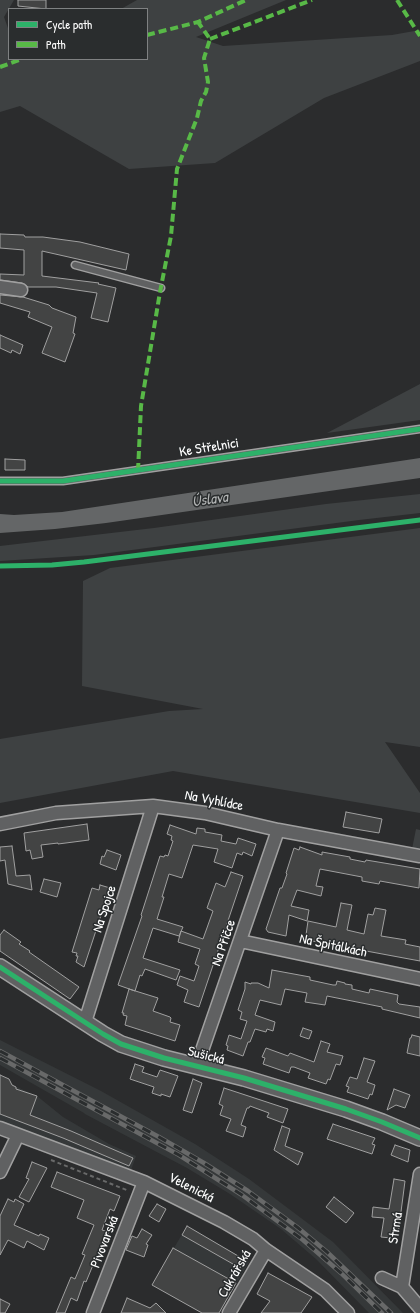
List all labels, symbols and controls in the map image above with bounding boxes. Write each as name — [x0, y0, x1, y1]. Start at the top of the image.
legend — [8, 8, 148, 60]
text: Cycle path — [46, 16, 92, 33]
text: Path — [46, 36, 66, 53]
street label: Ke Střelnici — [178, 435, 240, 461]
water label: Úslava — [191, 489, 229, 511]
street label: Na Vyhlídce — [183, 787, 245, 815]
street label: Na Spojce — [90, 883, 120, 935]
street label: Na Příčce — [208, 918, 240, 968]
street label: Na Špitálkách — [298, 931, 368, 961]
street label: Sušická — [186, 1043, 226, 1069]
street label: Velenická — [165, 1169, 217, 1207]
street label: Strmá — [385, 1211, 407, 1245]
street label: Pivovarská — [87, 1214, 123, 1270]
street label: Cukrářská — [215, 1247, 255, 1301]

